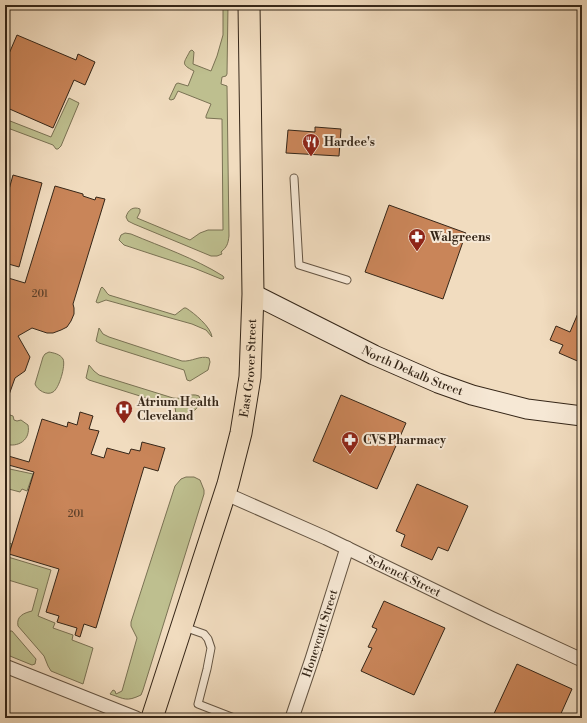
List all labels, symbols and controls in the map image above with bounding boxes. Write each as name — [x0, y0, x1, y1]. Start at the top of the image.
restaurant icon: Hardee's — [301, 132, 321, 157]
place label: Hardee's — [324, 135, 375, 150]
pharmacy icon: Walgreens — [407, 227, 427, 252]
place label: Walgreens — [429, 230, 490, 245]
house number: 201 — [32, 288, 49, 300]
street label: East Grover Street — [237, 318, 260, 419]
street label: North Dekalb Street — [359, 343, 466, 399]
place label: Atrium Health Cleveland — [136, 395, 219, 424]
hospital icon: Atrium Health Cleveland — [114, 399, 134, 424]
pharmacy icon: CVS Pharmacy — [340, 430, 360, 455]
place label: CVS Pharmacy — [363, 433, 447, 448]
house number: 201 — [68, 508, 85, 520]
street label: Schenck Street — [364, 552, 444, 601]
street label: Honeycutt Street — [299, 587, 342, 680]

